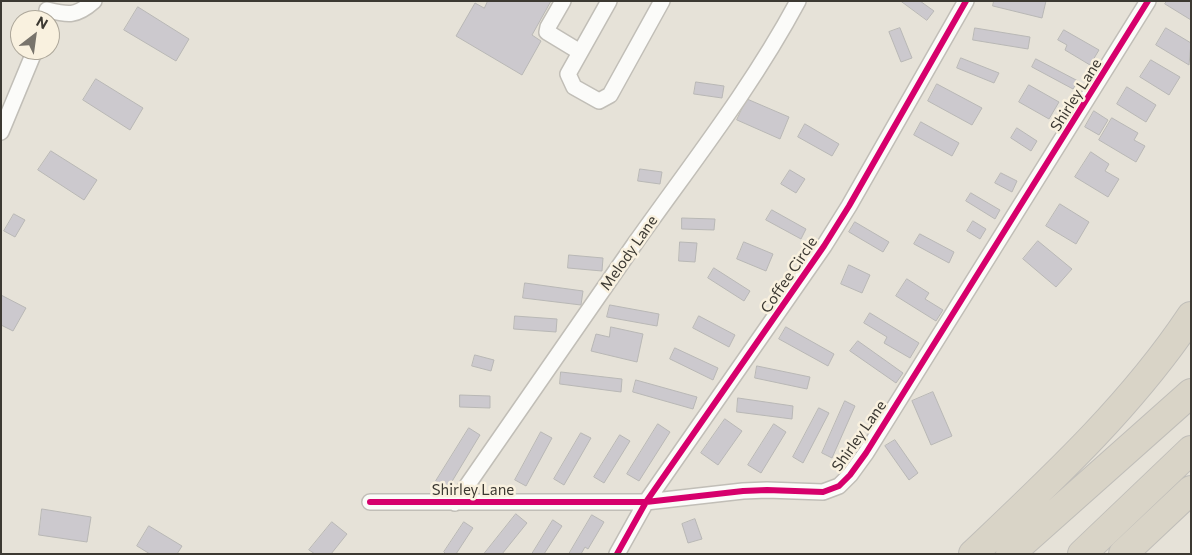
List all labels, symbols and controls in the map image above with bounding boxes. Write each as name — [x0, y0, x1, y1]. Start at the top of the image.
north arrow — [10, 10, 60, 60]
text: N — [33, 12, 51, 32]
street label: Shirley Lane — [1047, 55, 1105, 135]
street label: Melody Lane — [597, 212, 661, 294]
street label: Coffee Circle — [757, 234, 821, 316]
street label: Shirley Lane — [828, 397, 890, 475]
street label: Shirley Lane — [432, 481, 514, 499]

